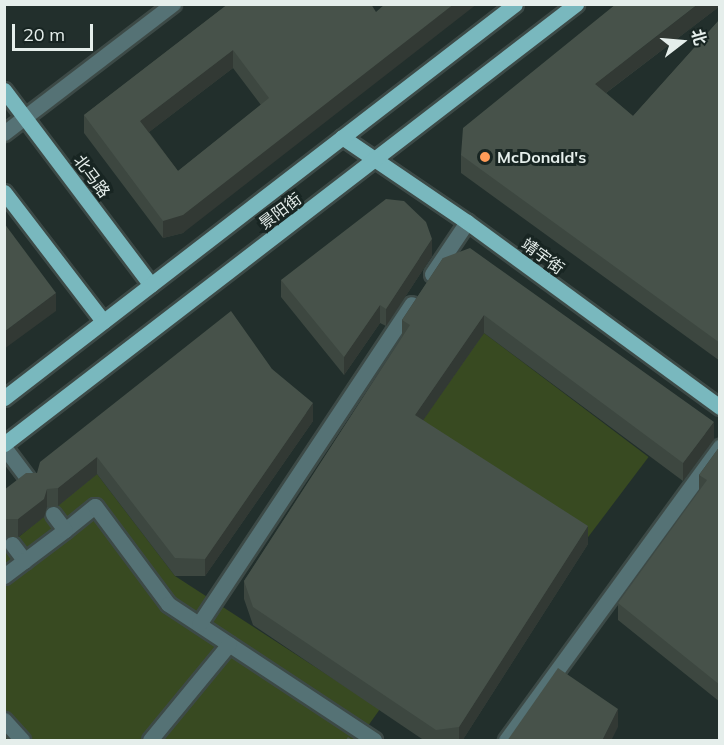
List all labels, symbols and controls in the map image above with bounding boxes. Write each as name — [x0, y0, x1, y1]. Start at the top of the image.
scale bar — [15, 12, 96, 50]
north arrow — [652, 12, 712, 72]
text: 20 m — [23, 23, 65, 46]
text: 北 — [687, 27, 711, 47]
place label: McDonald's — [497, 147, 586, 167]
marker: McDonald's — [478, 150, 492, 164]
street label: 北马路 — [70, 151, 114, 201]
street label: 景阳街 — [255, 189, 305, 233]
street label: 靖宇街 — [518, 234, 568, 278]

